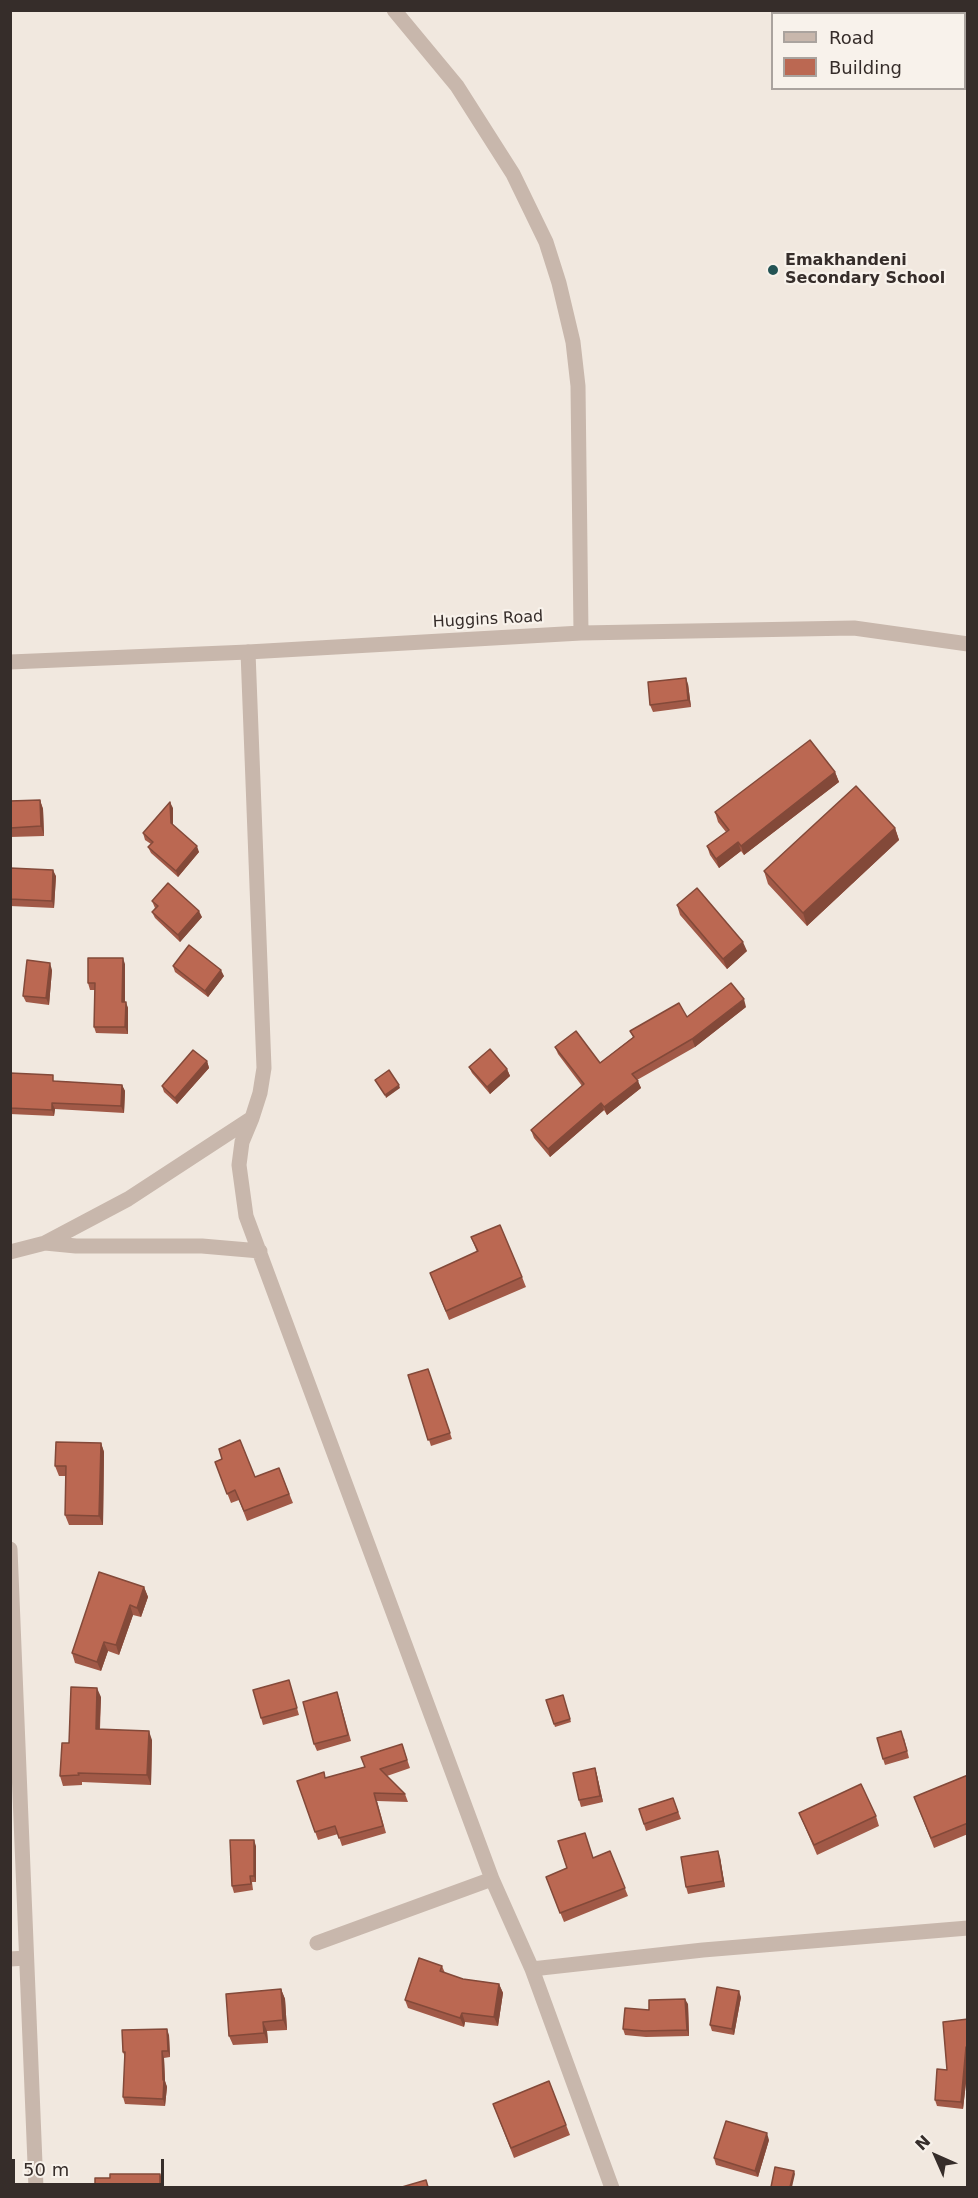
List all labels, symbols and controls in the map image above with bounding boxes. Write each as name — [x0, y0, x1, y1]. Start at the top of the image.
legend — [771, 12, 966, 90]
text: Road — [829, 27, 874, 48]
text: Building — [829, 57, 902, 78]
place label: Emakhandeni Secondary School — [785, 251, 945, 289]
marker: Emakhandeni Secondary School — [766, 263, 780, 277]
street label: Huggins Road — [432, 608, 544, 632]
north arrow — [906, 2126, 966, 2186]
text: N — [911, 2131, 934, 2154]
scale bar — [15, 2147, 166, 2185]
text: 50 m — [23, 2159, 69, 2180]

